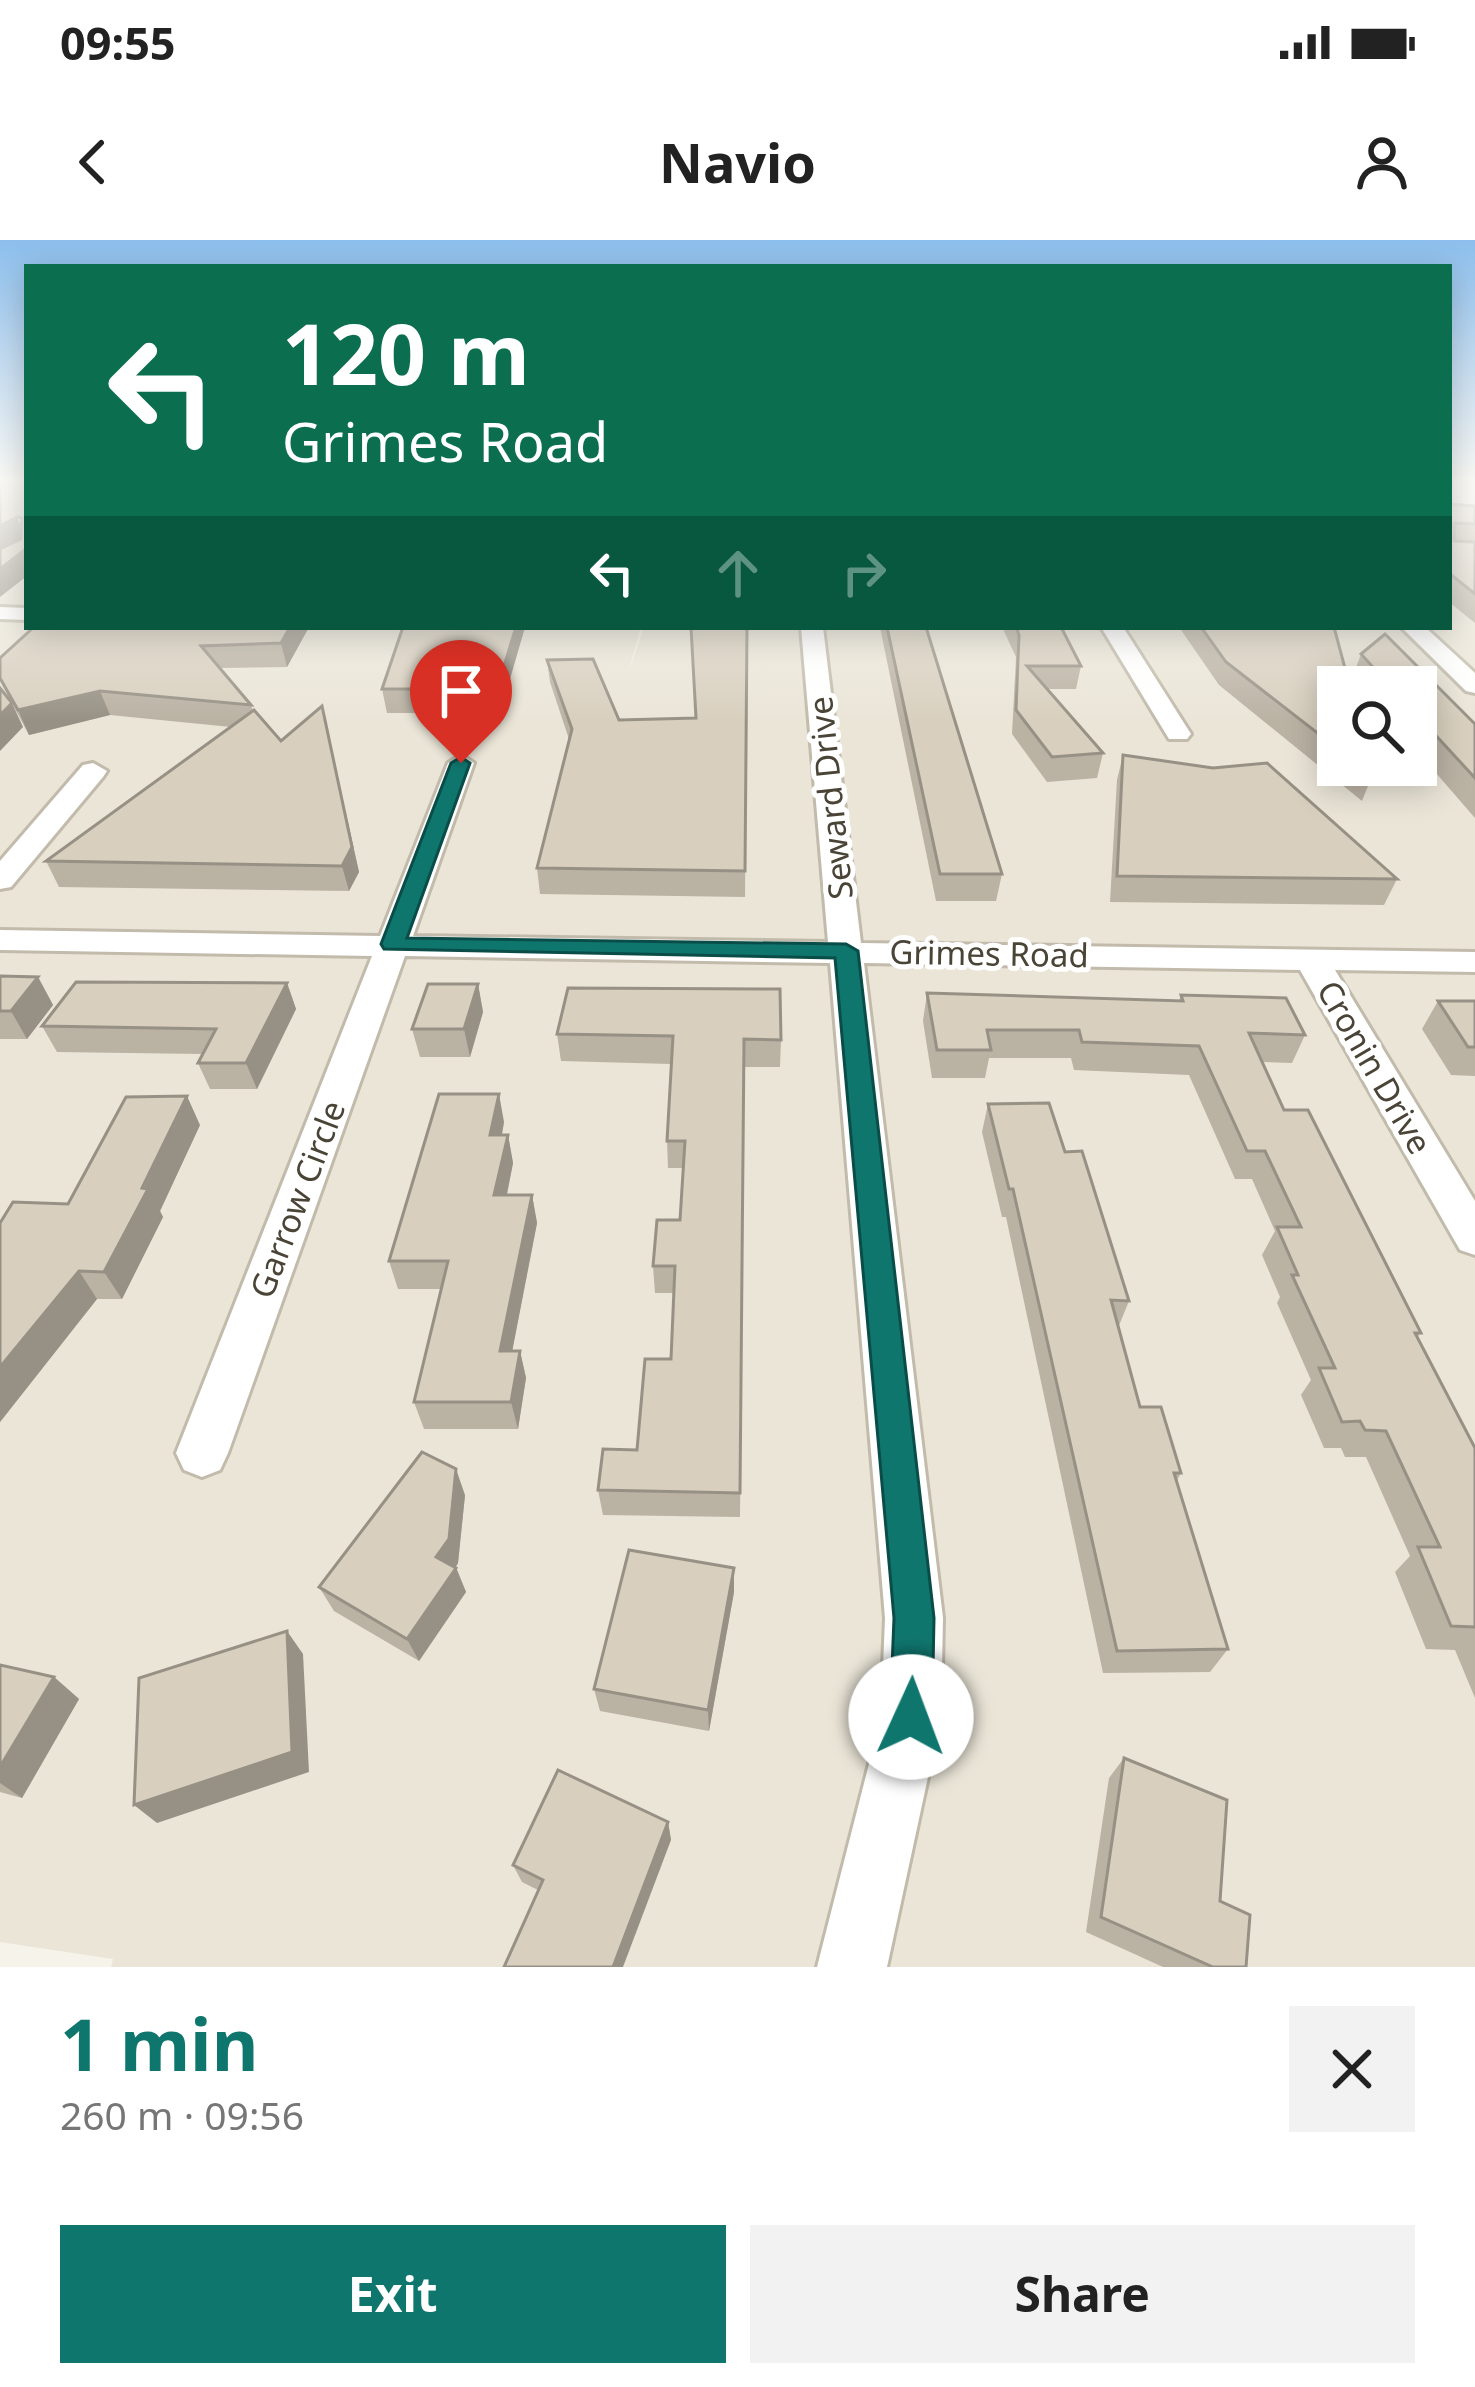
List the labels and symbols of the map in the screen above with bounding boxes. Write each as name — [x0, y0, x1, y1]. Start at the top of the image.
pin — [410, 640, 512, 763]
street label: Seward Drive — [797, 694, 863, 902]
street label: Grimes Road — [889, 929, 1089, 977]
street label: Cronin Drive — [1307, 972, 1443, 1162]
street label: Garrow Circle — [239, 1094, 355, 1304]
position arrow — [848, 1654, 974, 1780]

